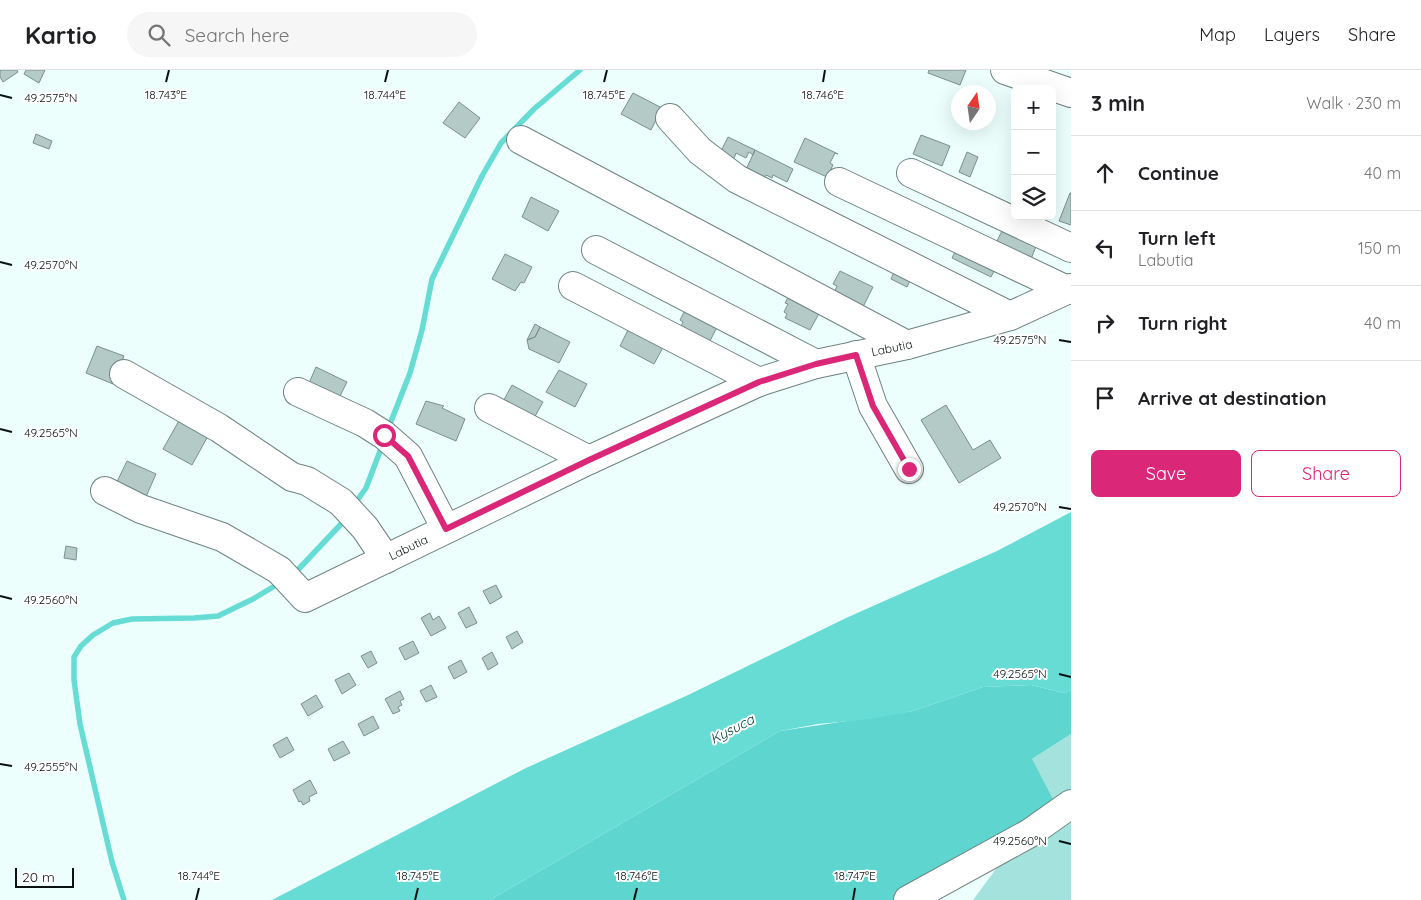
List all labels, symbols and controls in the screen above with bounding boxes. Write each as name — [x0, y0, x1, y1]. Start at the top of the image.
search box — [127, 12, 477, 57]
text: Kartio — [25, 20, 97, 50]
icon: search — [145, 21, 173, 49]
text: Search here — [185, 23, 290, 47]
text: Map — [1199, 23, 1236, 46]
text: Layers — [1264, 23, 1320, 46]
text: Share — [1348, 23, 1396, 46]
north arrow — [951, 85, 996, 130]
map controls — [1011, 85, 1056, 220]
button: + — [1011, 85, 1056, 130]
text: 18.743°E — [145, 87, 187, 102]
text: 18.744°E — [364, 87, 406, 102]
text: 18.745°E — [583, 87, 625, 102]
text: 18.746°E — [802, 87, 844, 102]
text: 49.2575°N — [24, 90, 78, 105]
text: 3 min — [1091, 90, 1145, 116]
text: Walk · 230 m — [1306, 93, 1401, 113]
button: − — [1011, 130, 1056, 175]
icon: ahead — [1091, 159, 1119, 187]
text: Continue — [1138, 161, 1219, 185]
text: 40 m — [1364, 163, 1401, 183]
button: layers — [1011, 175, 1056, 220]
text: Turn left — [1138, 226, 1216, 250]
icon: left — [1091, 234, 1119, 262]
text: 150 m — [1358, 238, 1401, 258]
text: Labutia — [1138, 250, 1194, 270]
text: 49.2570°N — [24, 257, 78, 272]
icon: right — [1091, 309, 1119, 337]
text: Turn right — [1138, 311, 1227, 335]
text: 40 m — [1364, 313, 1401, 333]
text: 49.2575°N — [993, 332, 1047, 347]
street label: Labutia — [870, 336, 914, 359]
icon: arrive — [1091, 384, 1119, 412]
text: Arrive at destination — [1138, 386, 1327, 410]
route start — [373, 424, 396, 447]
text: 49.2565°N — [24, 425, 78, 440]
button: Save — [1091, 450, 1241, 497]
button: Share — [1251, 450, 1401, 497]
route end — [898, 458, 921, 481]
text: 49.2570°N — [993, 499, 1047, 514]
street label: Labutia — [386, 531, 430, 563]
text: 49.2560°N — [24, 592, 78, 607]
text: 49.2565°N — [993, 666, 1047, 681]
water label: Kysuca — [707, 710, 758, 748]
text: 49.2555°N — [24, 759, 78, 774]
text: 49.2560°N — [993, 833, 1047, 848]
scale bar — [15, 865, 74, 888]
text: 20 m — [22, 868, 55, 886]
text: 18.744°E — [178, 868, 220, 883]
text: 18.745°E — [397, 868, 439, 883]
text: 18.746°E — [616, 868, 658, 883]
text: 18.747°E — [834, 868, 876, 883]

